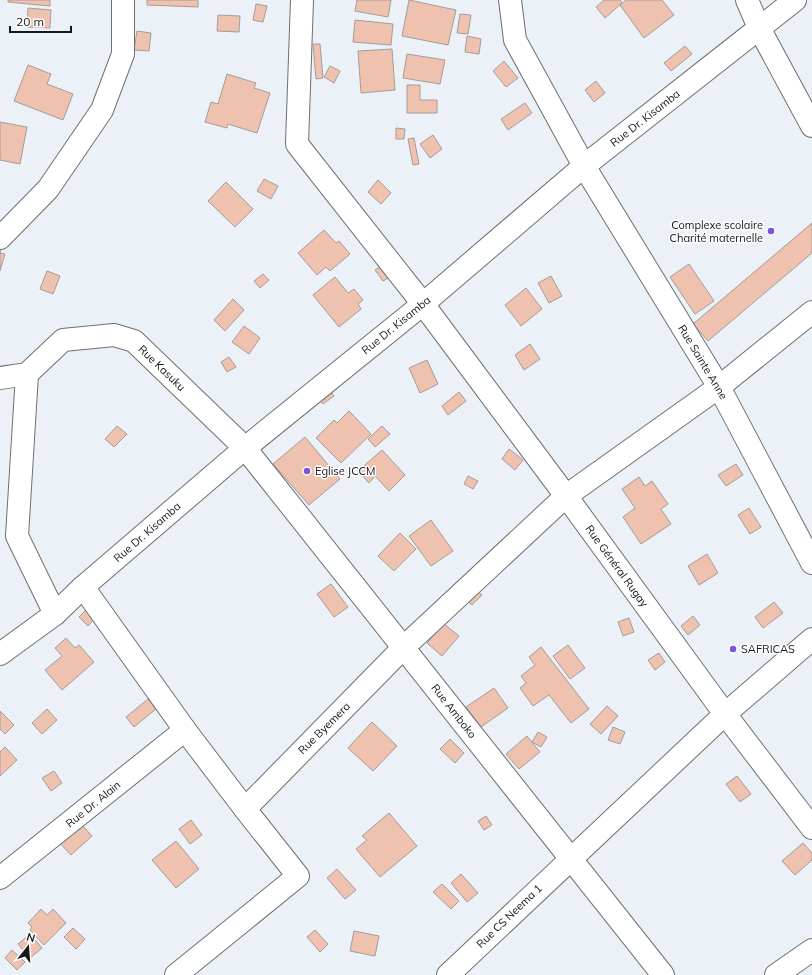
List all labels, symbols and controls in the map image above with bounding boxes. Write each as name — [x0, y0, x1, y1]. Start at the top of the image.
scale bar — [10, 8, 71, 34]
text: 20 m — [16, 14, 44, 29]
street label: Rue Dr. Kisamba — [607, 86, 683, 150]
place label: Complexe scolaire Charité maternelle — [669, 218, 763, 245]
marker: Complexe scolaire Charité maternelle — [766, 226, 776, 236]
street label: Rue Dr. Kisamba — [359, 293, 433, 357]
street label: Rue Sainte Anne — [675, 322, 731, 402]
street label: Rue Kasuku — [135, 342, 189, 394]
place label: Eglise JCCM — [315, 464, 375, 478]
marker: Eglise JCCM — [302, 466, 312, 476]
street label: Rue Dr. Kisamba — [110, 499, 184, 565]
street label: Rue Général Rugay — [582, 522, 652, 610]
place label: SAFRICAS — [741, 642, 795, 656]
marker: SAFRICAS — [728, 644, 738, 654]
street label: Rue Amboko — [428, 681, 480, 741]
street label: Rue Byemera — [295, 699, 353, 757]
street label: Rue Dr. Alain — [63, 778, 123, 830]
street label: Rue CS Neema 1 — [473, 881, 545, 951]
north arrow — [8, 927, 48, 967]
text: N — [25, 930, 37, 945]

